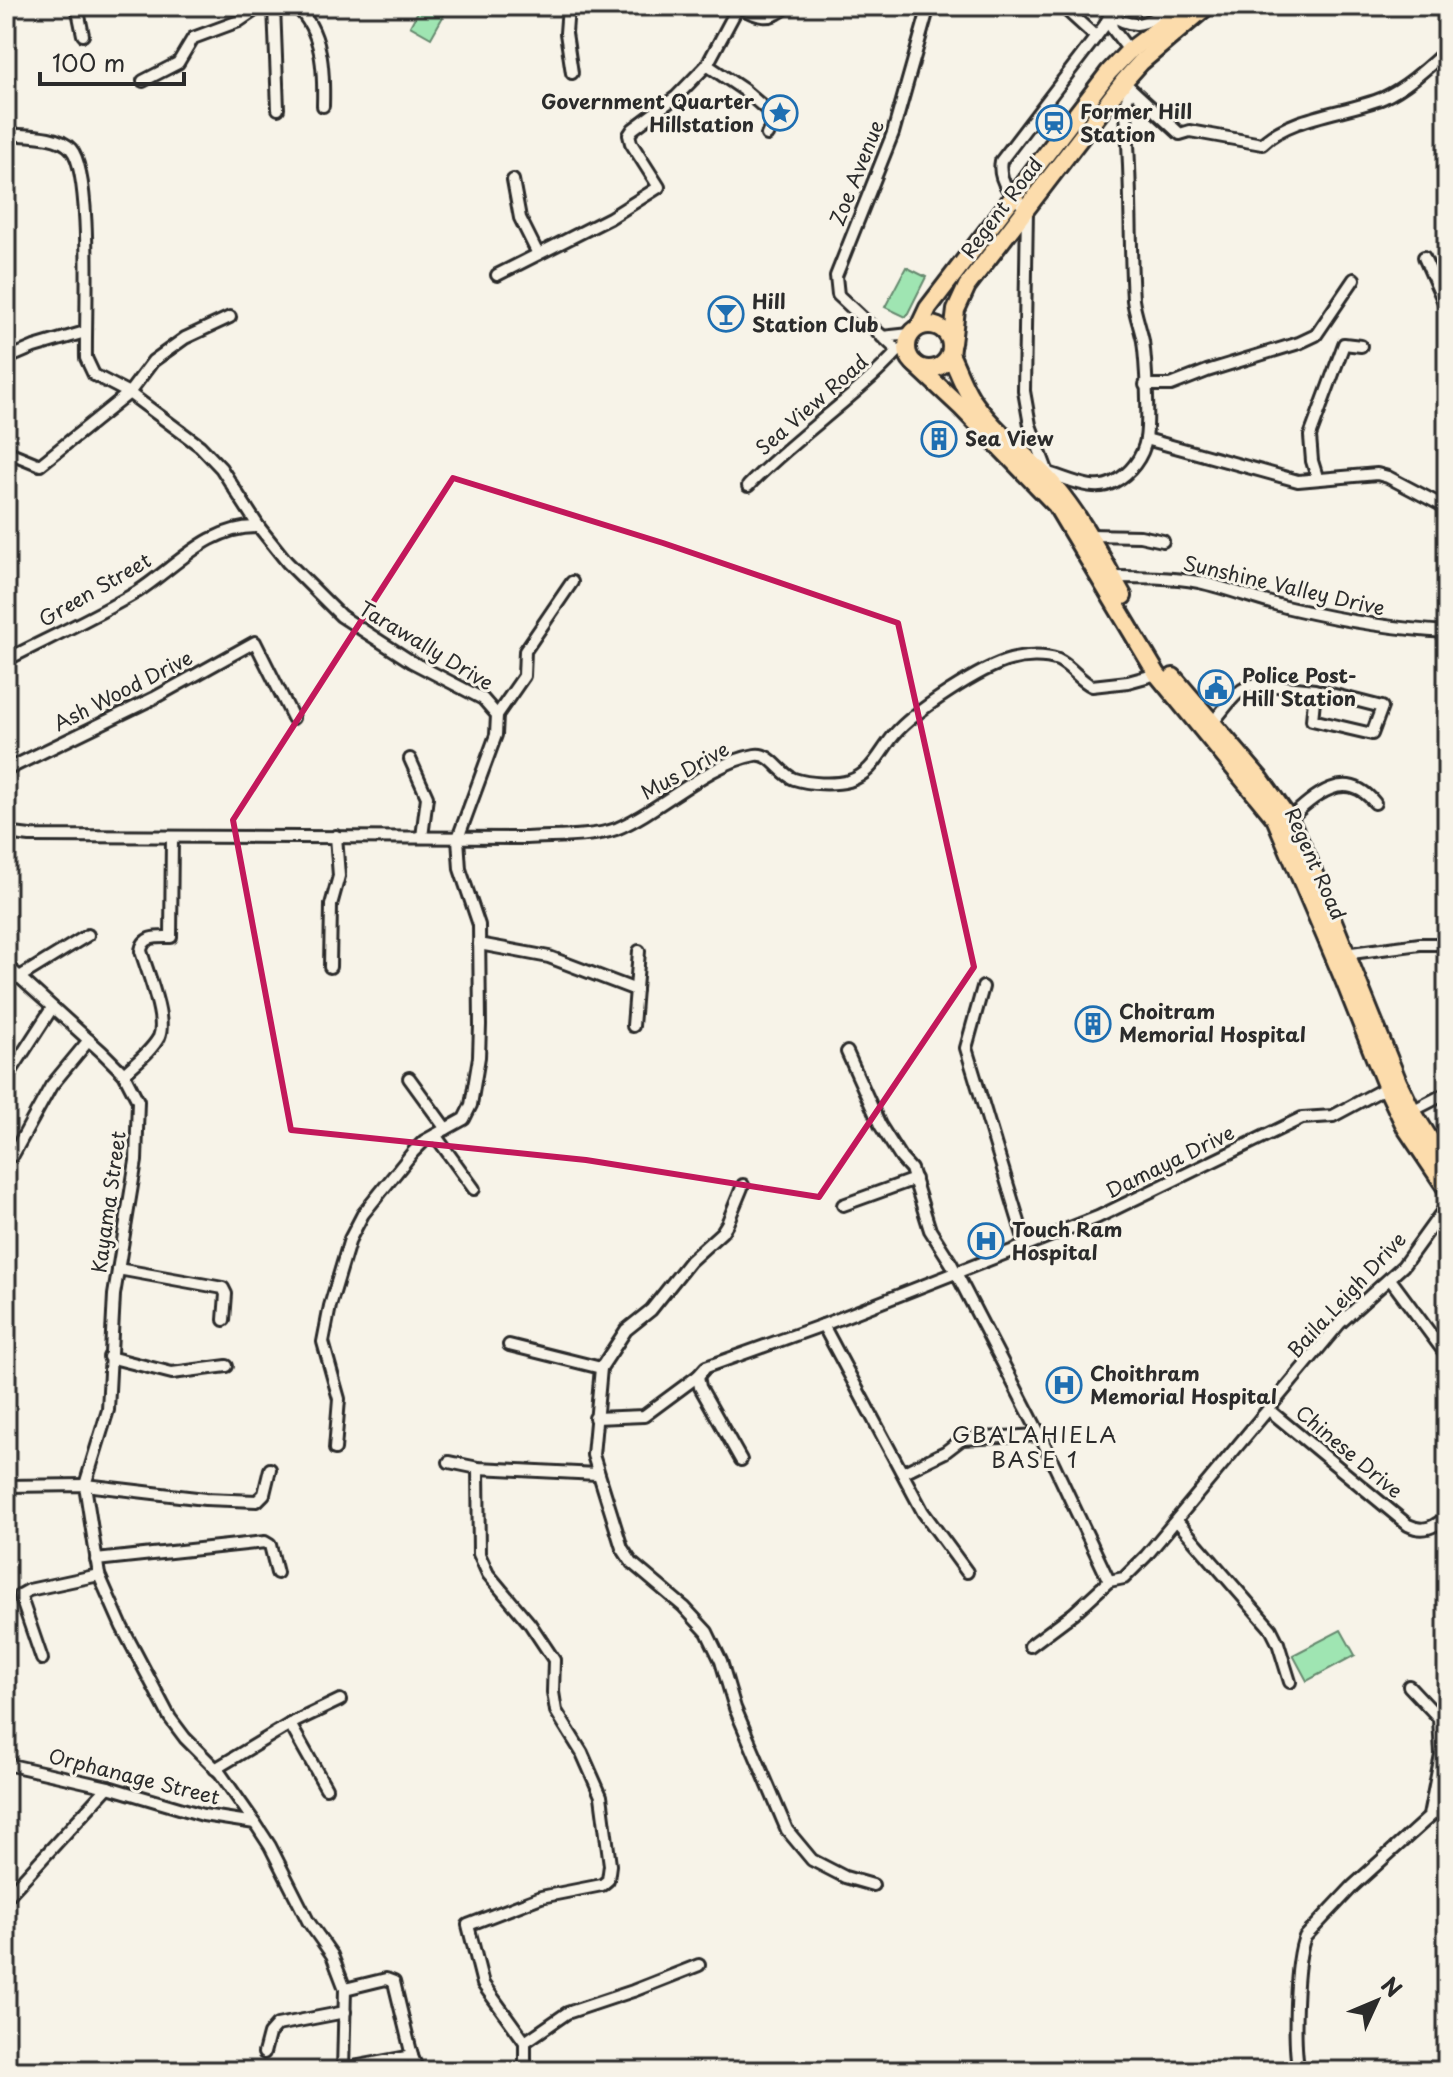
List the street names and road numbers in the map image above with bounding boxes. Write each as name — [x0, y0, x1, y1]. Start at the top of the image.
street label: Zoe Avenue — [821, 115, 891, 230]
street label: Regent Road — [953, 150, 1049, 264]
street label: Sea View Road — [748, 347, 874, 462]
street label: Green Street — [33, 545, 156, 633]
street label: Sunshine Valley Drive — [1180, 547, 1388, 623]
street label: Tarawally Drive — [353, 593, 500, 697]
street label: Ash Wood Drive — [48, 642, 197, 738]
street label: Mus Drive — [635, 734, 734, 807]
street label: Regent Road — [1278, 803, 1354, 924]
street label: Damaya Drive — [1100, 1117, 1239, 1205]
street label: Kayama Street — [83, 1129, 133, 1275]
street label: Baila Leigh Drive — [1280, 1225, 1413, 1364]
street label: Chinese Drive — [1290, 1397, 1410, 1505]
street label: Orphanage Street — [45, 1740, 223, 1812]

